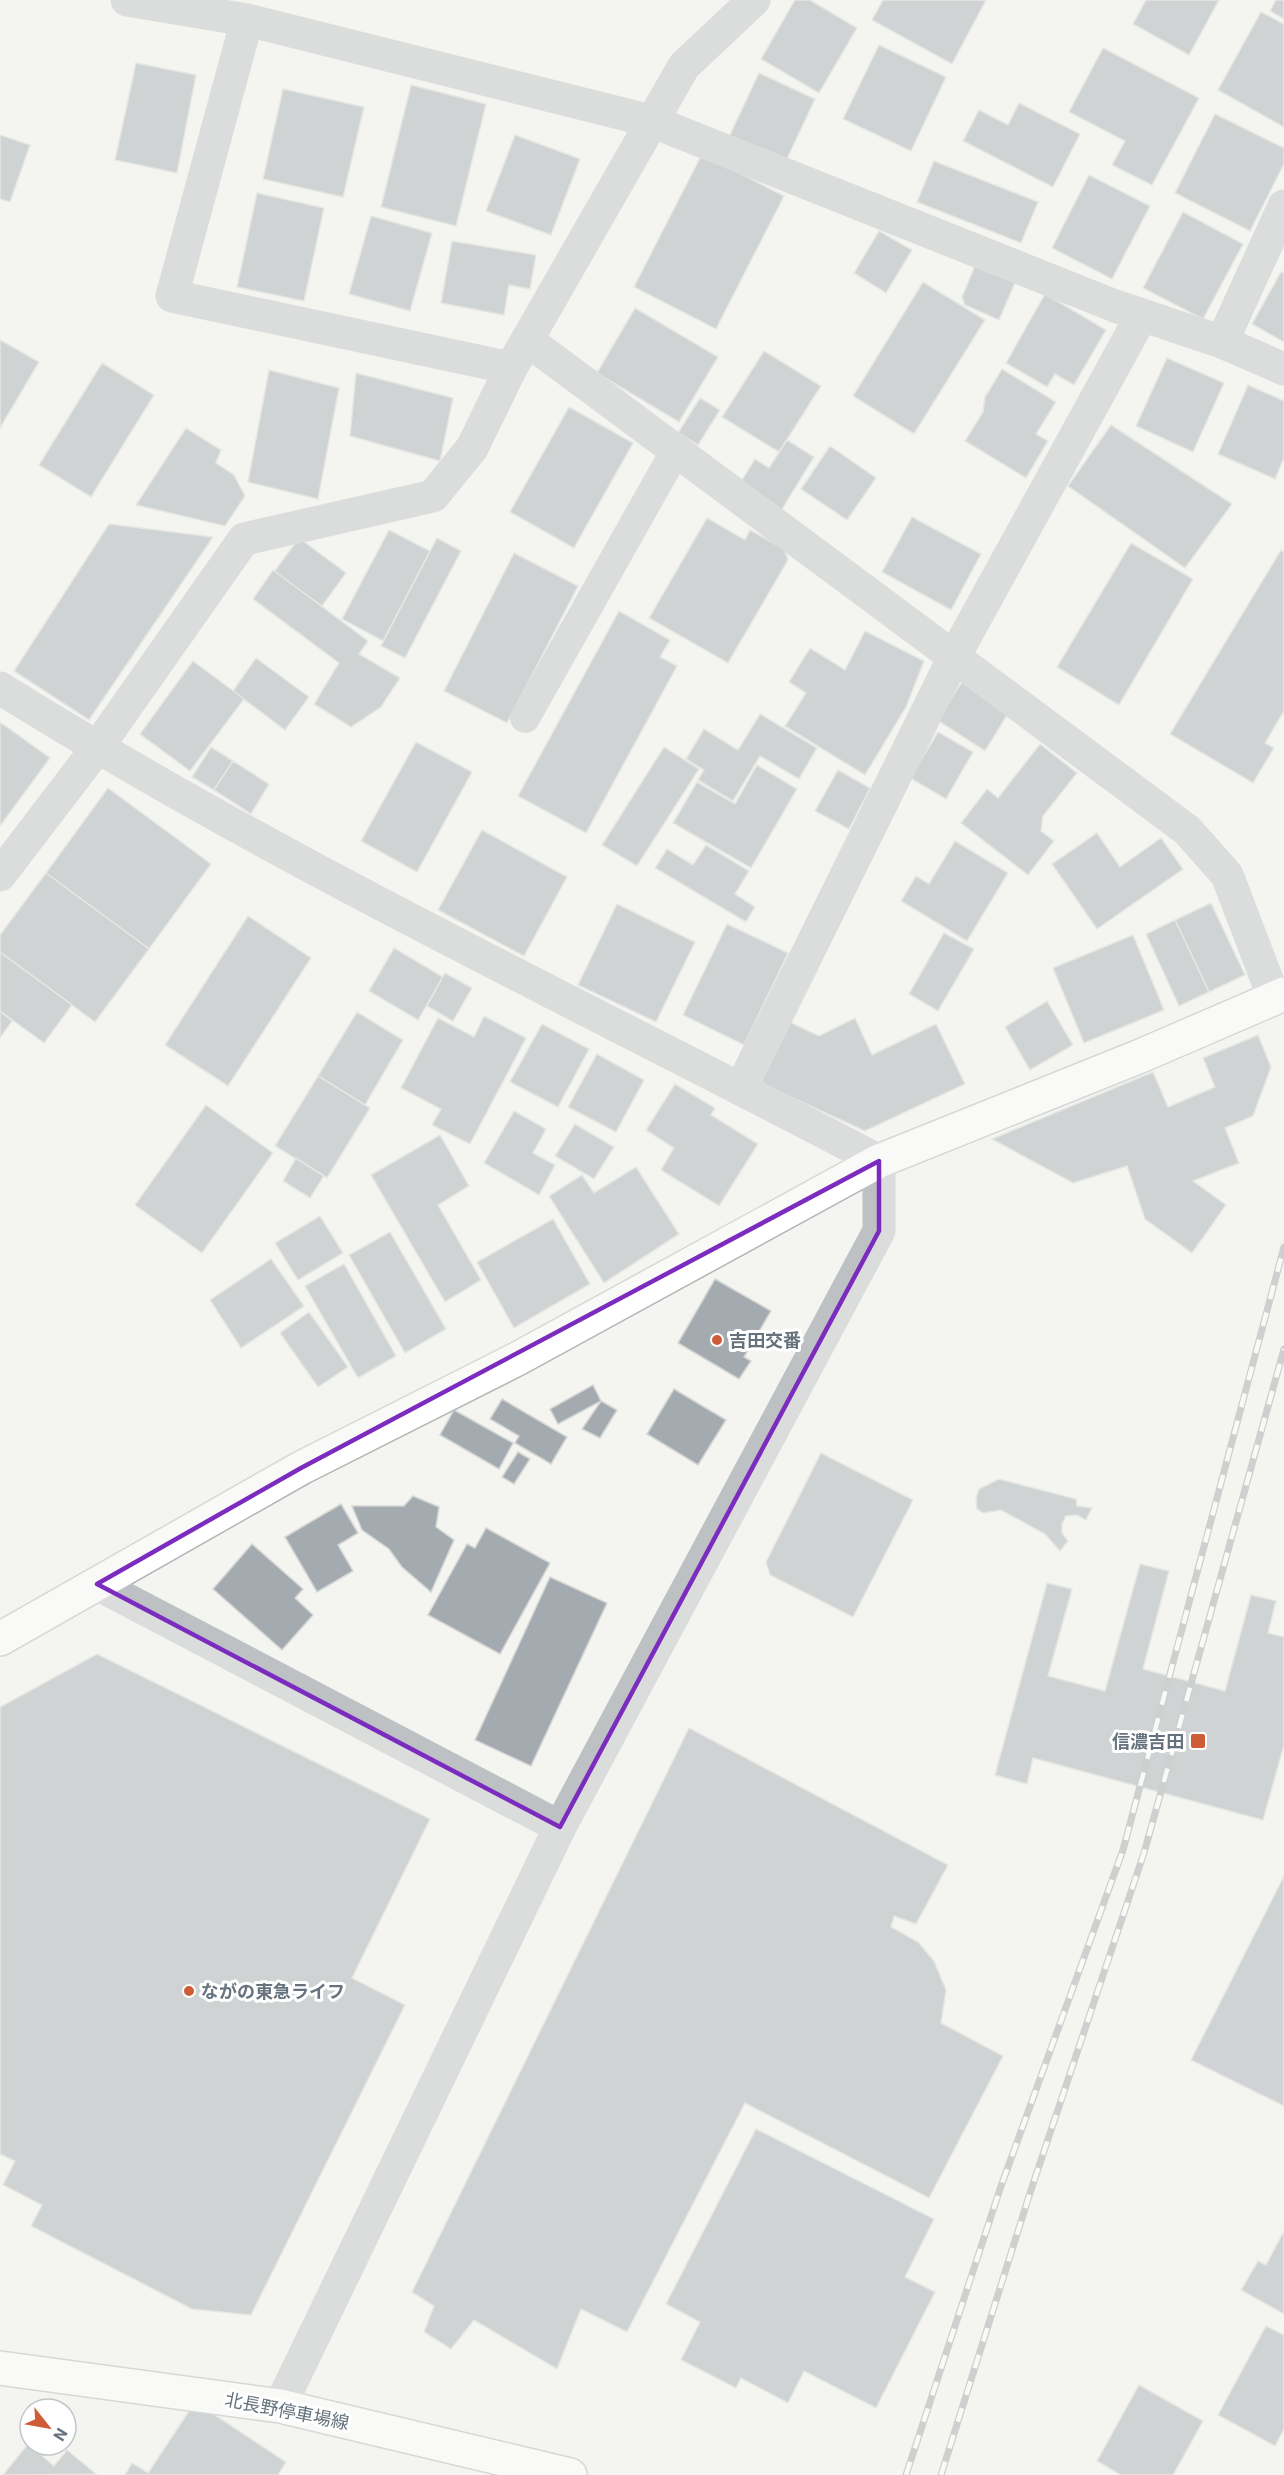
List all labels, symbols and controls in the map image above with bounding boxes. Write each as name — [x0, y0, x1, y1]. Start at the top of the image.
place label: 吉田交番 — [729, 1330, 801, 1351]
marker: 吉田交番 — [710, 1333, 724, 1347]
place label: 信濃吉田 — [1112, 1731, 1184, 1752]
marker: 信濃吉田 — [1189, 1732, 1207, 1750]
place label: ながの東急ライフ — [201, 1981, 345, 2002]
marker: ながの東急ライフ — [182, 1984, 196, 1998]
street label: 北長野停車場線 — [223, 2389, 351, 2433]
north arrow — [18, 2397, 78, 2457]
text: N — [49, 2425, 71, 2444]

